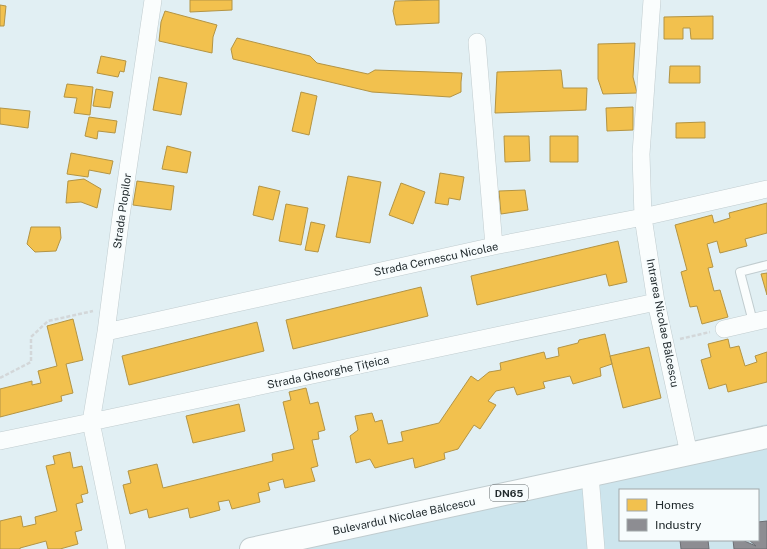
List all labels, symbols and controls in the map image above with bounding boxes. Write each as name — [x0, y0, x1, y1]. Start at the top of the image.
street label: Strada Plopilor — [111, 172, 133, 250]
street label: Strada Cernescu Nicolae — [373, 240, 499, 278]
street label: Intrarea Nicolae Bălcescu — [645, 258, 681, 388]
street label: Strada Gheorghe Țițeica — [266, 353, 390, 391]
road number: DN65 — [490, 485, 528, 501]
legend — [619, 489, 759, 541]
street label: Bulevardul Nicolae Bălcescu — [332, 495, 476, 537]
text: Homes — [655, 498, 694, 512]
text: Industry — [655, 518, 702, 532]

